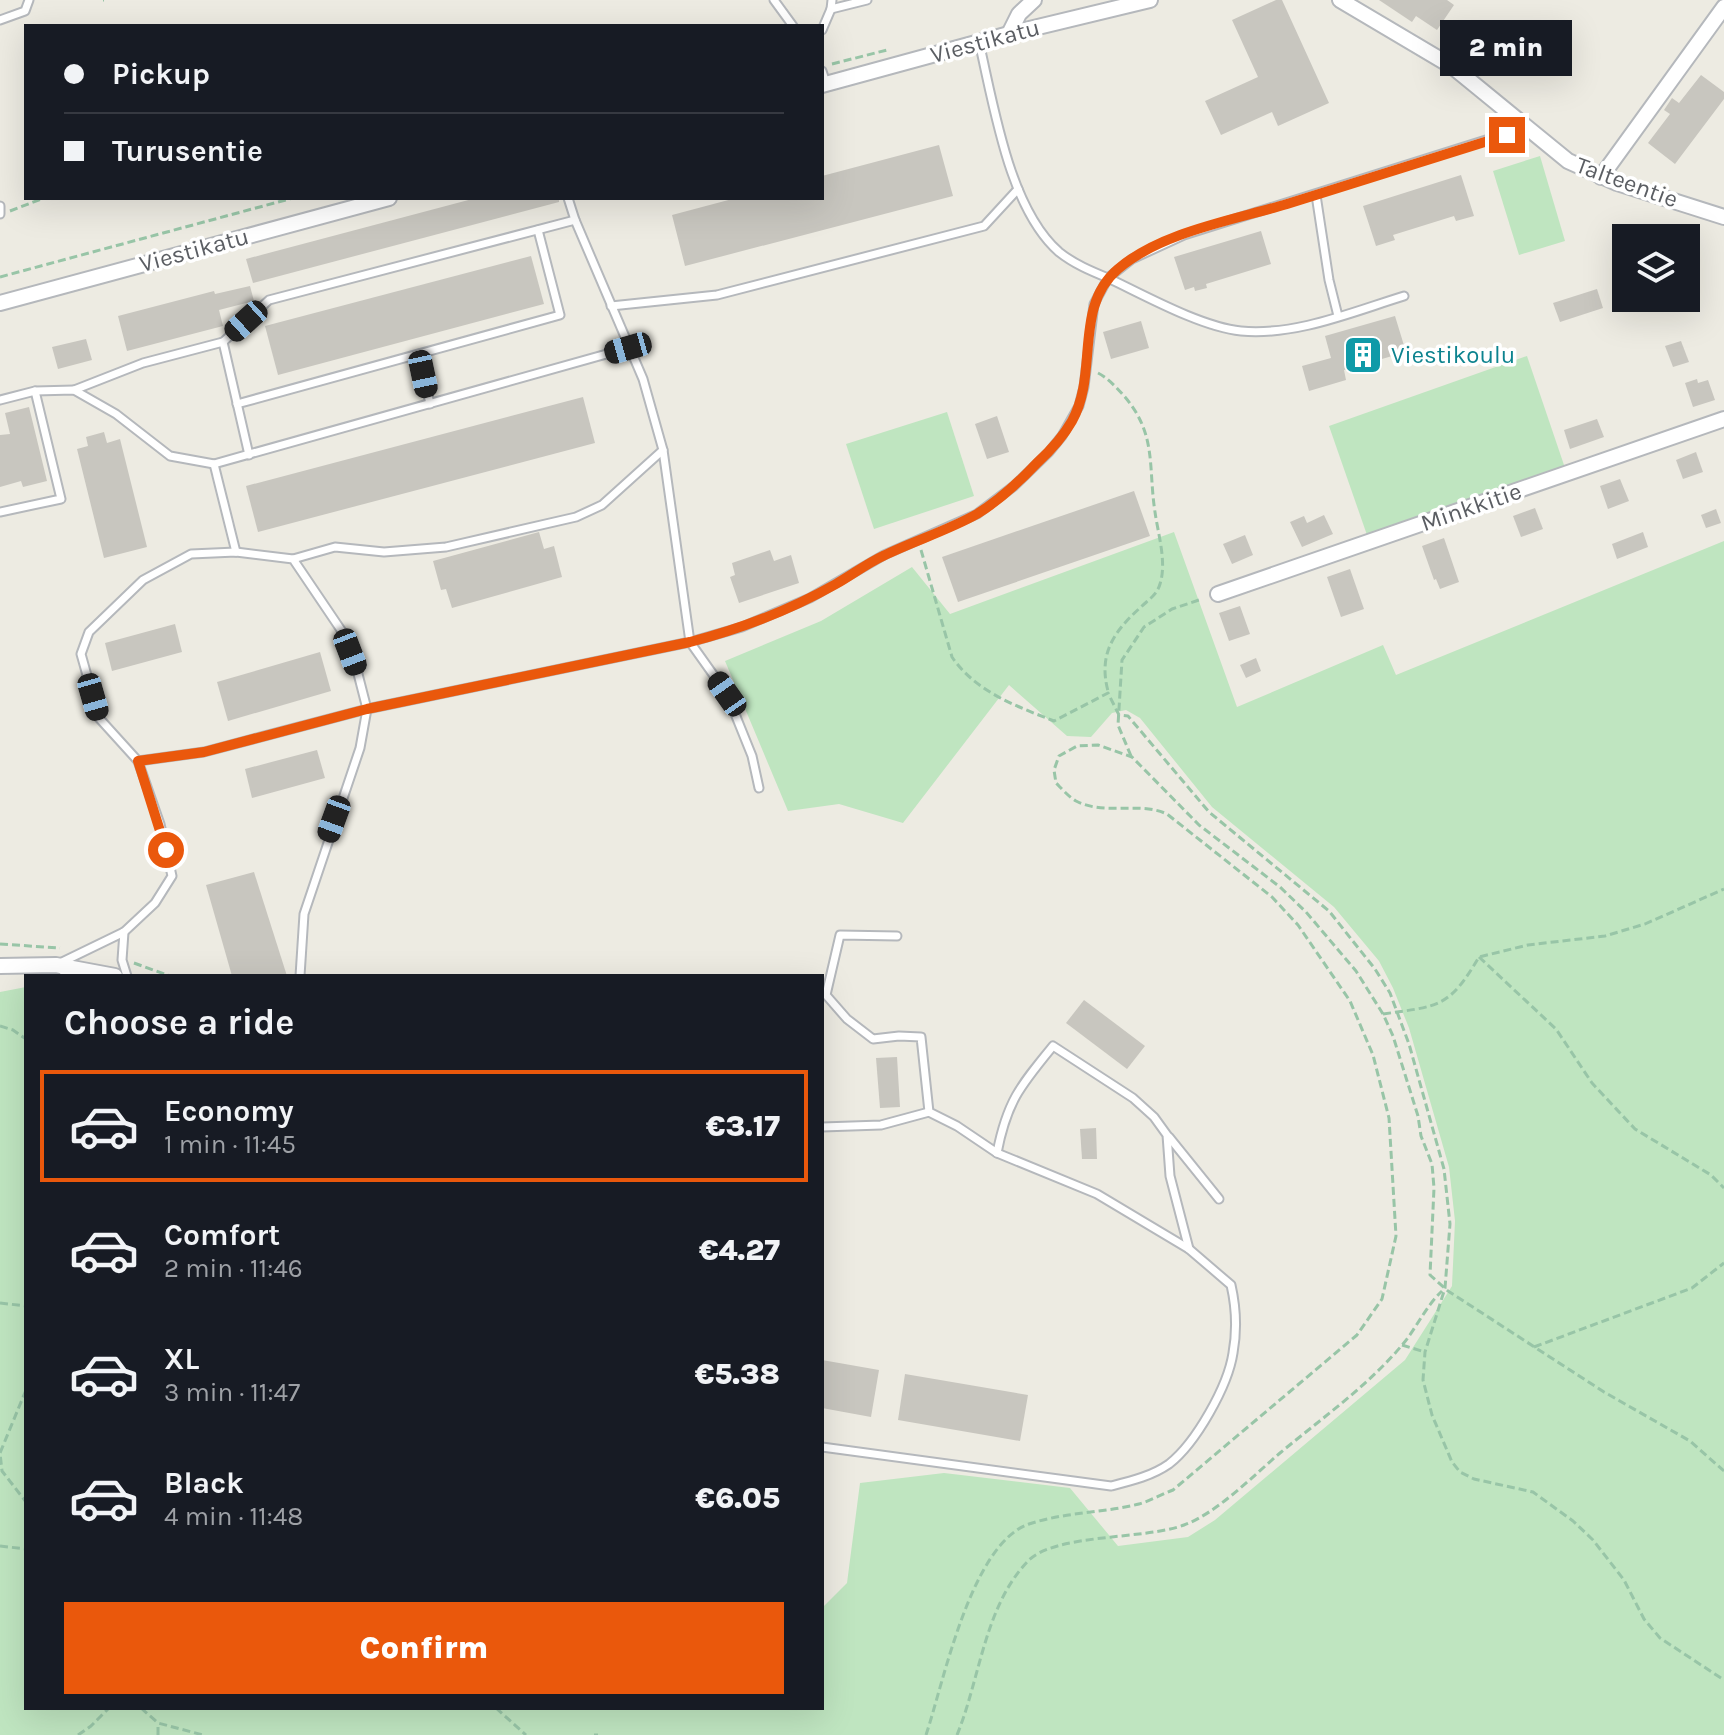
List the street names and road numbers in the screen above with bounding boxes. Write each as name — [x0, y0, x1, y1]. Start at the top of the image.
street label: Viestikatu — [927, 13, 1043, 69]
street label: Talteentie — [1572, 151, 1682, 213]
street label: Viestikatu — [136, 222, 252, 278]
street label: Minkkitie — [1417, 477, 1525, 537]

